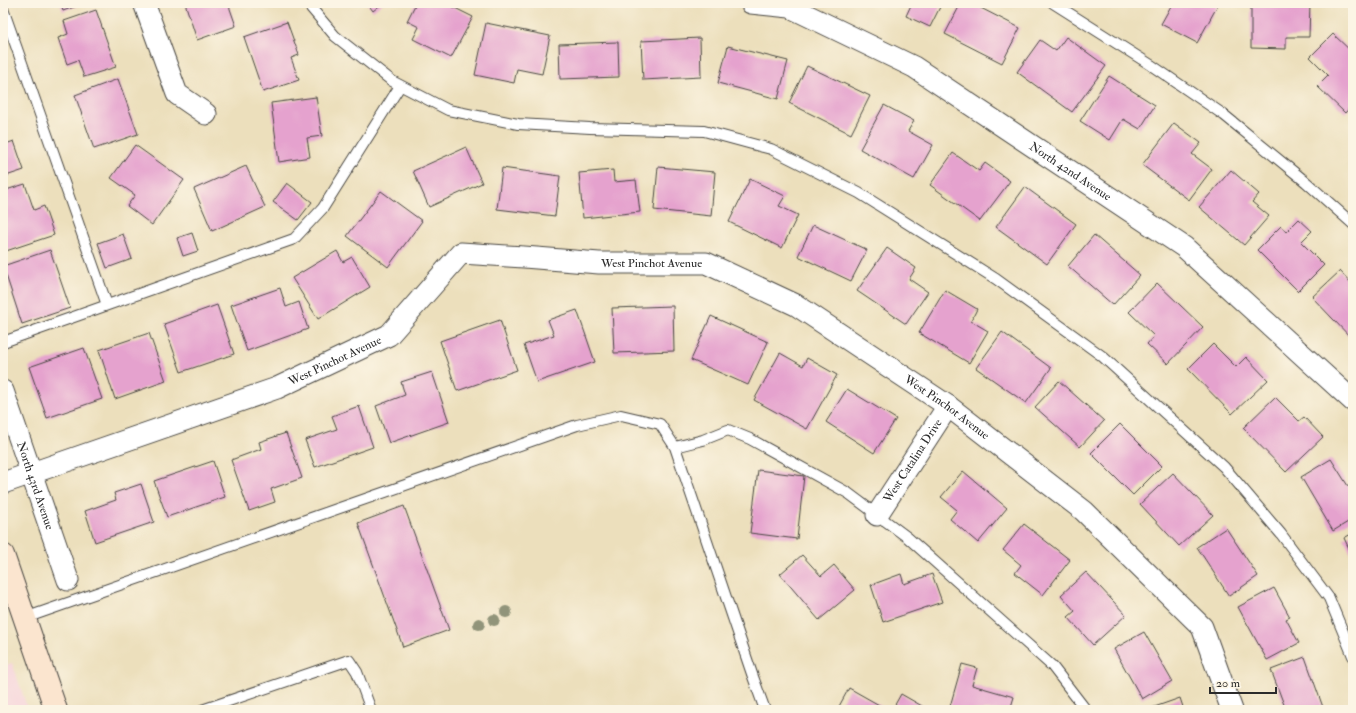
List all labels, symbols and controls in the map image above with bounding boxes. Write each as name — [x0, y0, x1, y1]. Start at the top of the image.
street label: North 42nd Avenue — [1026, 139, 1114, 204]
street label: West Pinchot Avenue — [600, 256, 702, 271]
street label: West Pinchot Avenue — [285, 333, 384, 390]
street label: West Pinchot Avenue — [900, 372, 992, 443]
street label: West Catalina Drive — [880, 416, 946, 506]
street label: North 43rd Avenue — [13, 440, 57, 532]
scale bar — [1210, 669, 1276, 695]
text: 20 m — [1216, 676, 1241, 691]

